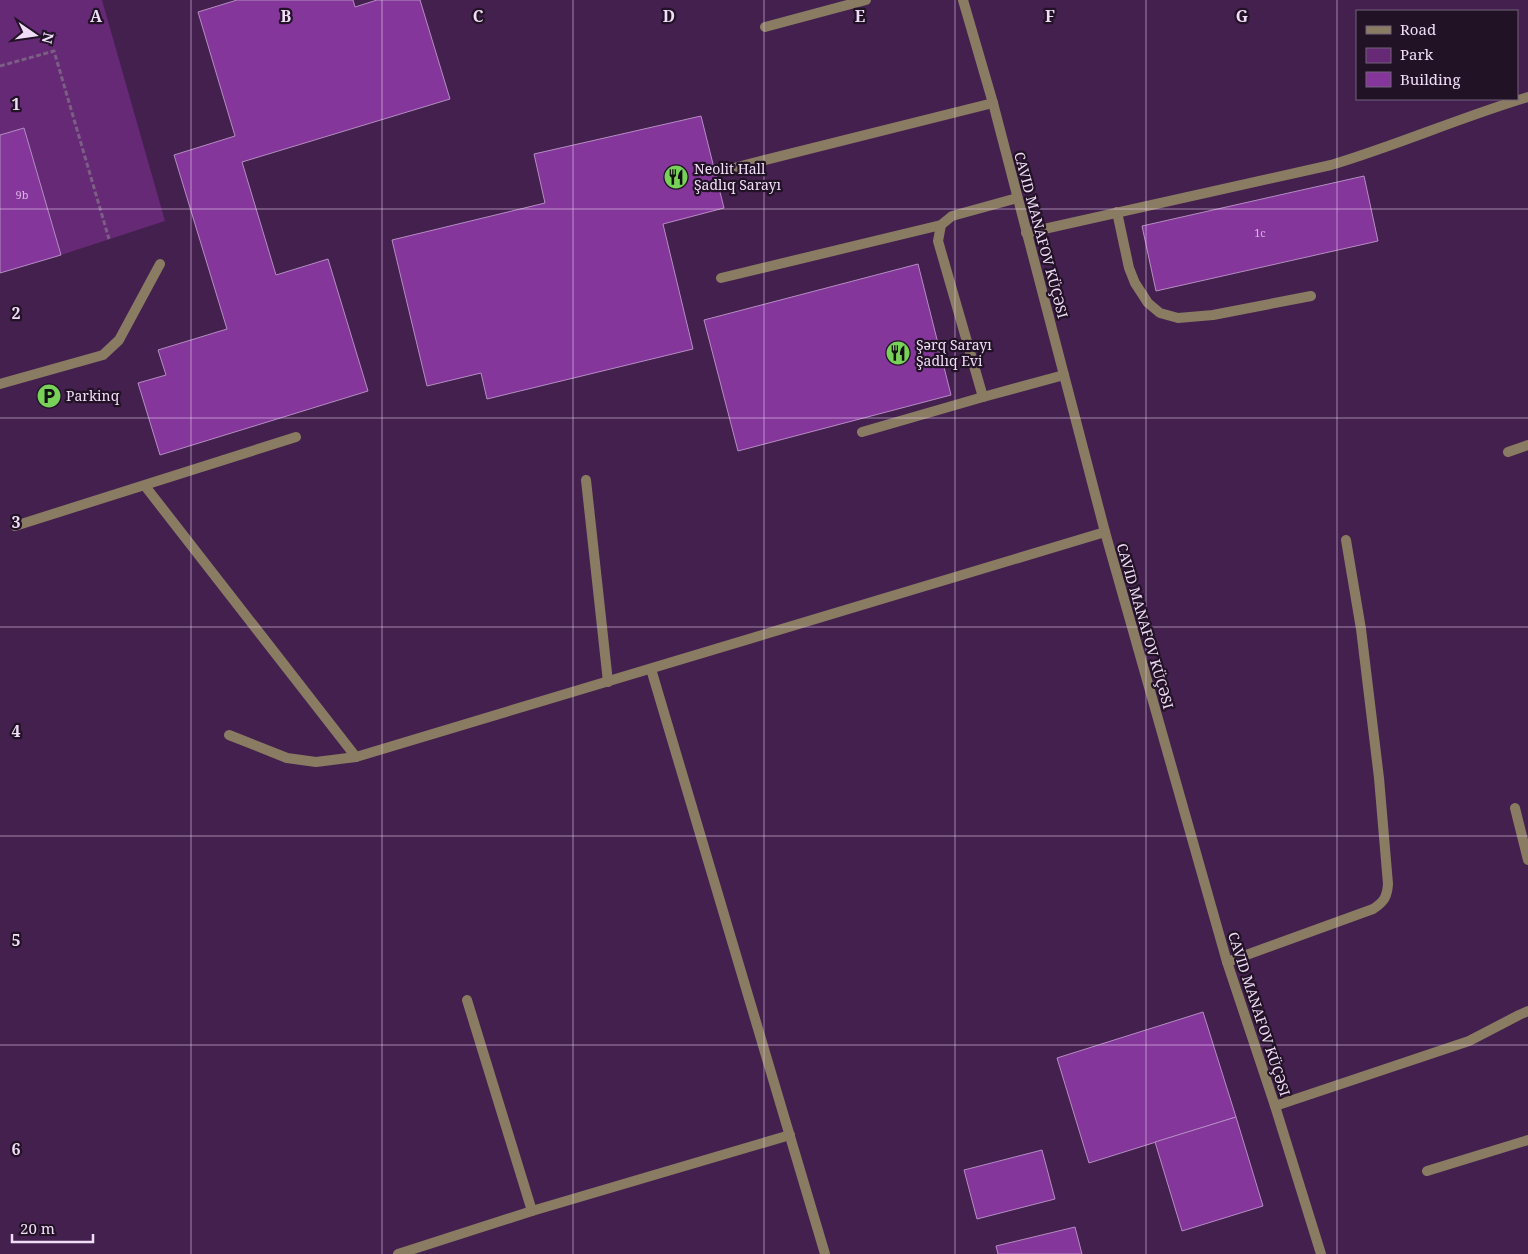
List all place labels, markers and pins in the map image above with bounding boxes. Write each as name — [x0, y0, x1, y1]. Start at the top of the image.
place label: Neolit Hall Şadlıq Sarayı — [694, 159, 781, 194]
restaurant icon: Neolit Hall Şadlıq Sarayı — [663, 164, 689, 190]
place label: Şərq Sarayı Şadlıq Evi — [916, 335, 992, 370]
restaurant icon: Şərq Sarayı Şadlıq Evi — [885, 340, 911, 366]
parking icon: Parkinq — [36, 383, 62, 409]
place label: Parkinq — [66, 386, 120, 405]

